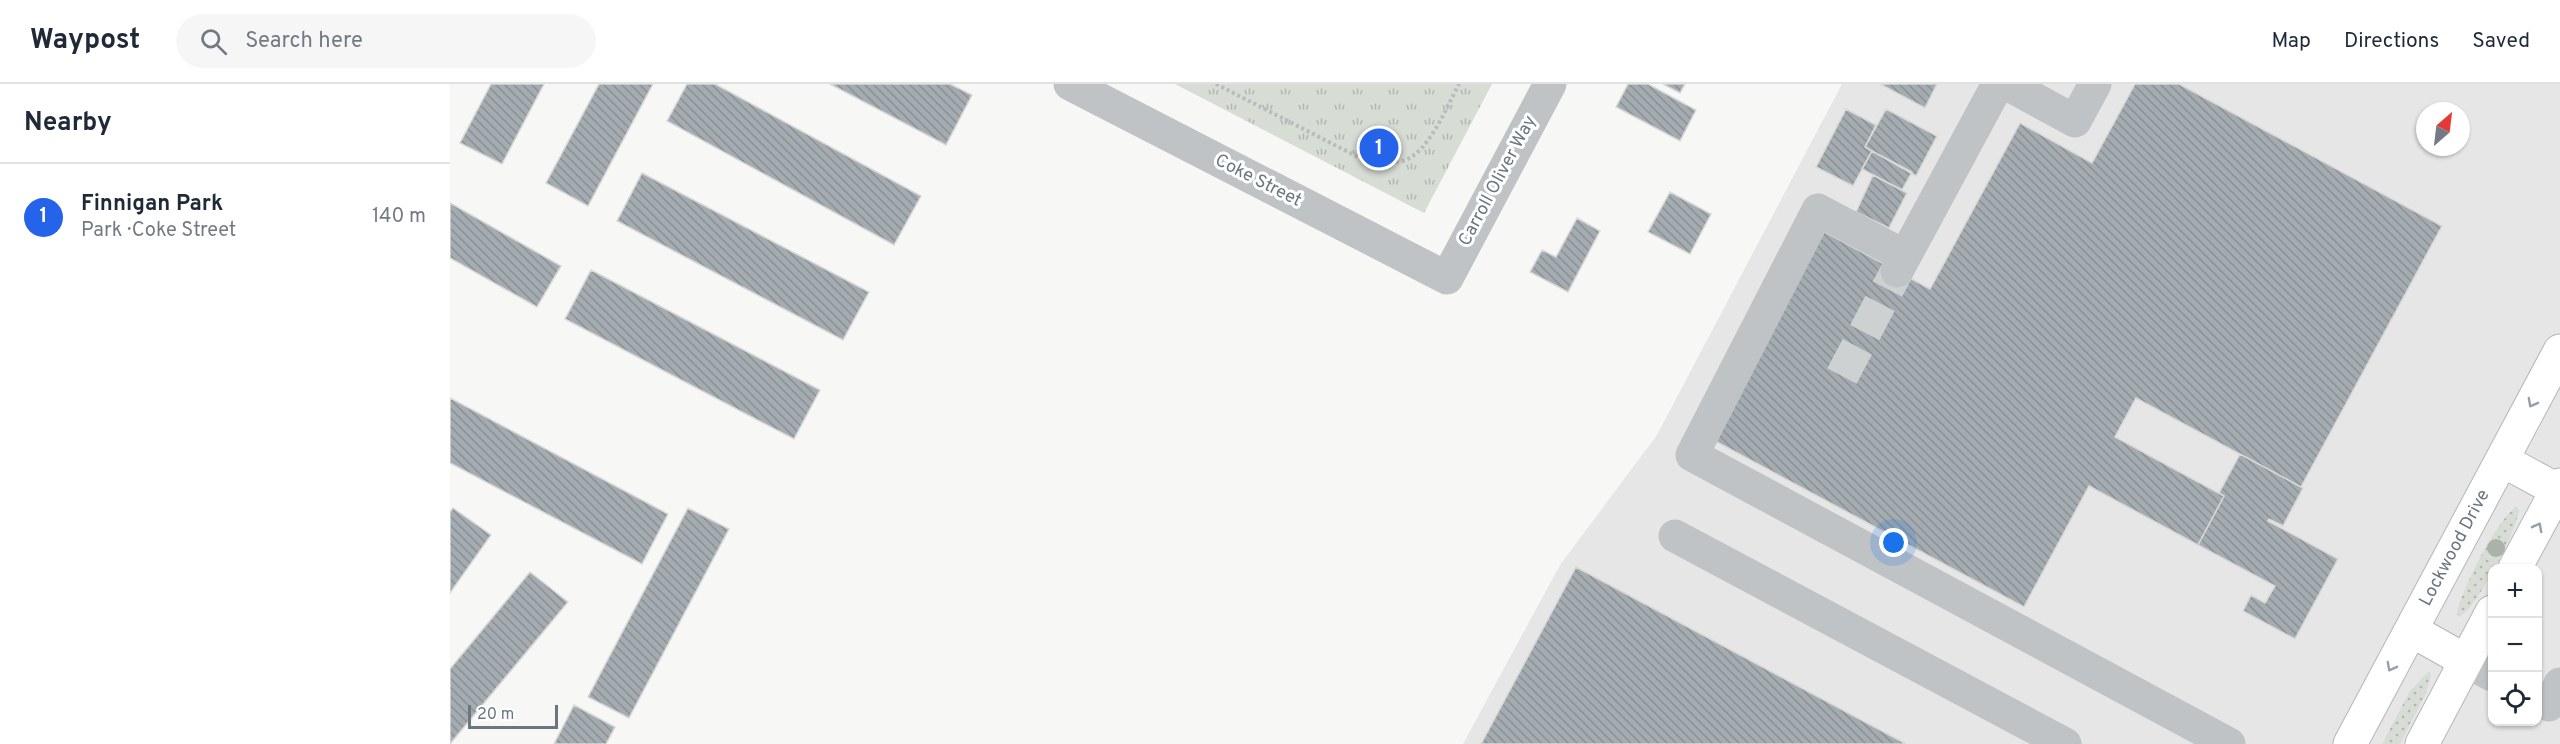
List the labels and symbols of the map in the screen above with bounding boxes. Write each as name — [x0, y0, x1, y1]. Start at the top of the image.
north arrow — [2416, 102, 2470, 156]
street label: Carroll Oliver Way — [1454, 112, 1542, 250]
pin: 1 — [1360, 126, 1398, 170]
street label: Coke Street — [1211, 149, 1305, 213]
one-way arrow — [2528, 396, 2540, 407]
street label: Lockwood Drive — [2415, 486, 2495, 610]
one-way arrow — [2531, 522, 2542, 533]
your location — [1879, 528, 1908, 557]
one-way arrow — [2387, 661, 2398, 672]
scale bar — [468, 702, 558, 730]

